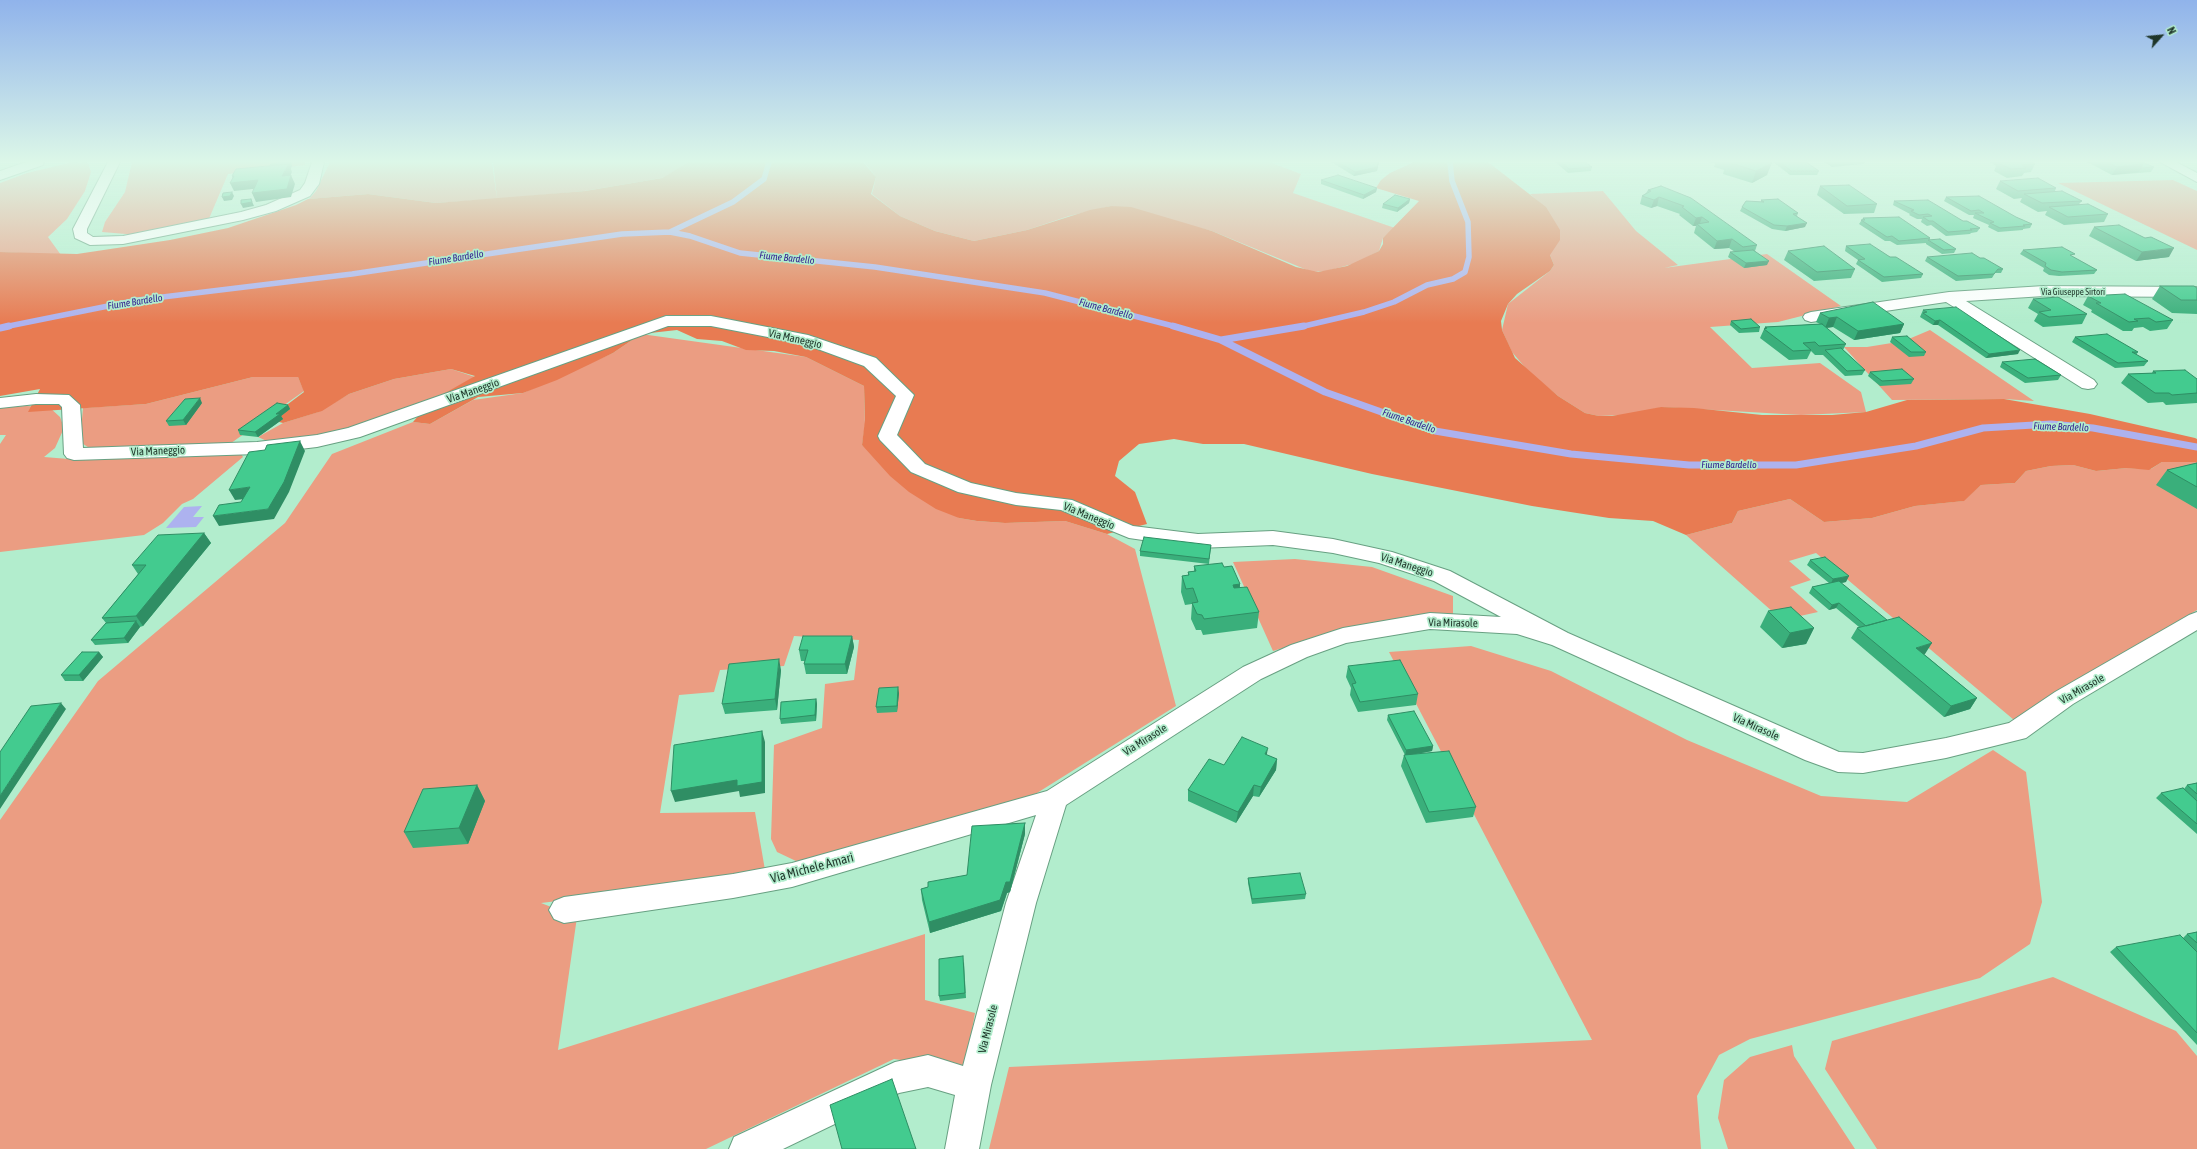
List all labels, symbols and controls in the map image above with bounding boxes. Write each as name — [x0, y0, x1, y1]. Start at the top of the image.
north arrow — [2141, 16, 2181, 56]
text: N — [2165, 25, 2179, 36]
water label: Fiume Bardello — [428, 248, 484, 268]
water label: Fiume Bardello — [759, 249, 815, 267]
street label: Via Giuseppe Sirtori — [2041, 287, 2105, 297]
water label: Fiume Bardello — [107, 292, 163, 312]
water label: Fiume Bardello — [1078, 296, 1134, 322]
street label: Via Maneggio — [767, 326, 823, 352]
street label: Via Maneggio — [445, 376, 501, 406]
water label: Fiume Bardello — [1381, 406, 1437, 436]
water label: Fiume Bardello — [2033, 420, 2089, 434]
street label: Via Maneggio — [131, 443, 185, 459]
water label: Fiume Bardello — [1701, 459, 1757, 471]
street label: Via Maneggio — [1061, 500, 1117, 532]
street label: Via Maneggio — [1379, 550, 1435, 580]
street label: Via Mirasole — [1428, 616, 1478, 630]
street label: Via Mirasole — [2057, 671, 2107, 707]
street label: Via Mirasole — [1731, 711, 1781, 743]
street label: Via Mirasole — [1121, 721, 1169, 759]
street label: Via Michele Amari — [769, 849, 855, 887]
street label: Via Mirasole — [976, 1003, 1000, 1055]

